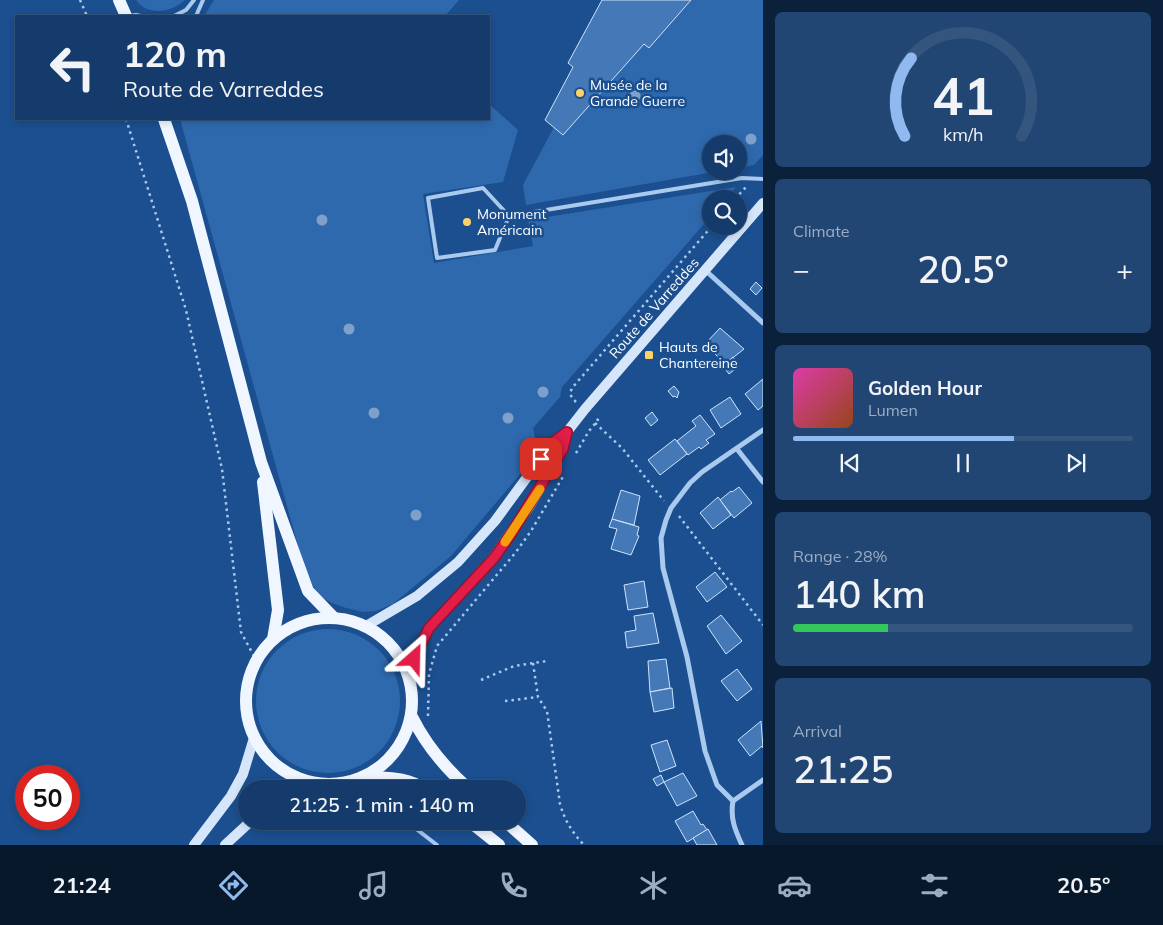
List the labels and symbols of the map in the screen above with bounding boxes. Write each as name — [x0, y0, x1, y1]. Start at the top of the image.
place label: Musée de la Grande Guerre — [590, 76, 685, 110]
marker: Musée de la Grande Guerre — [574, 87, 586, 99]
place label: Monument Américain — [477, 205, 546, 239]
marker: Monument Américain — [461, 216, 473, 228]
street label: Route de Varreddes — [605, 254, 703, 362]
place label: Hauts de Chantereine — [659, 338, 738, 372]
marker: Hauts de Chantereine — [643, 349, 655, 361]
pin — [520, 438, 562, 480]
position arrow — [387, 632, 439, 684]
speed limit sign: 50 — [15, 765, 80, 830]

